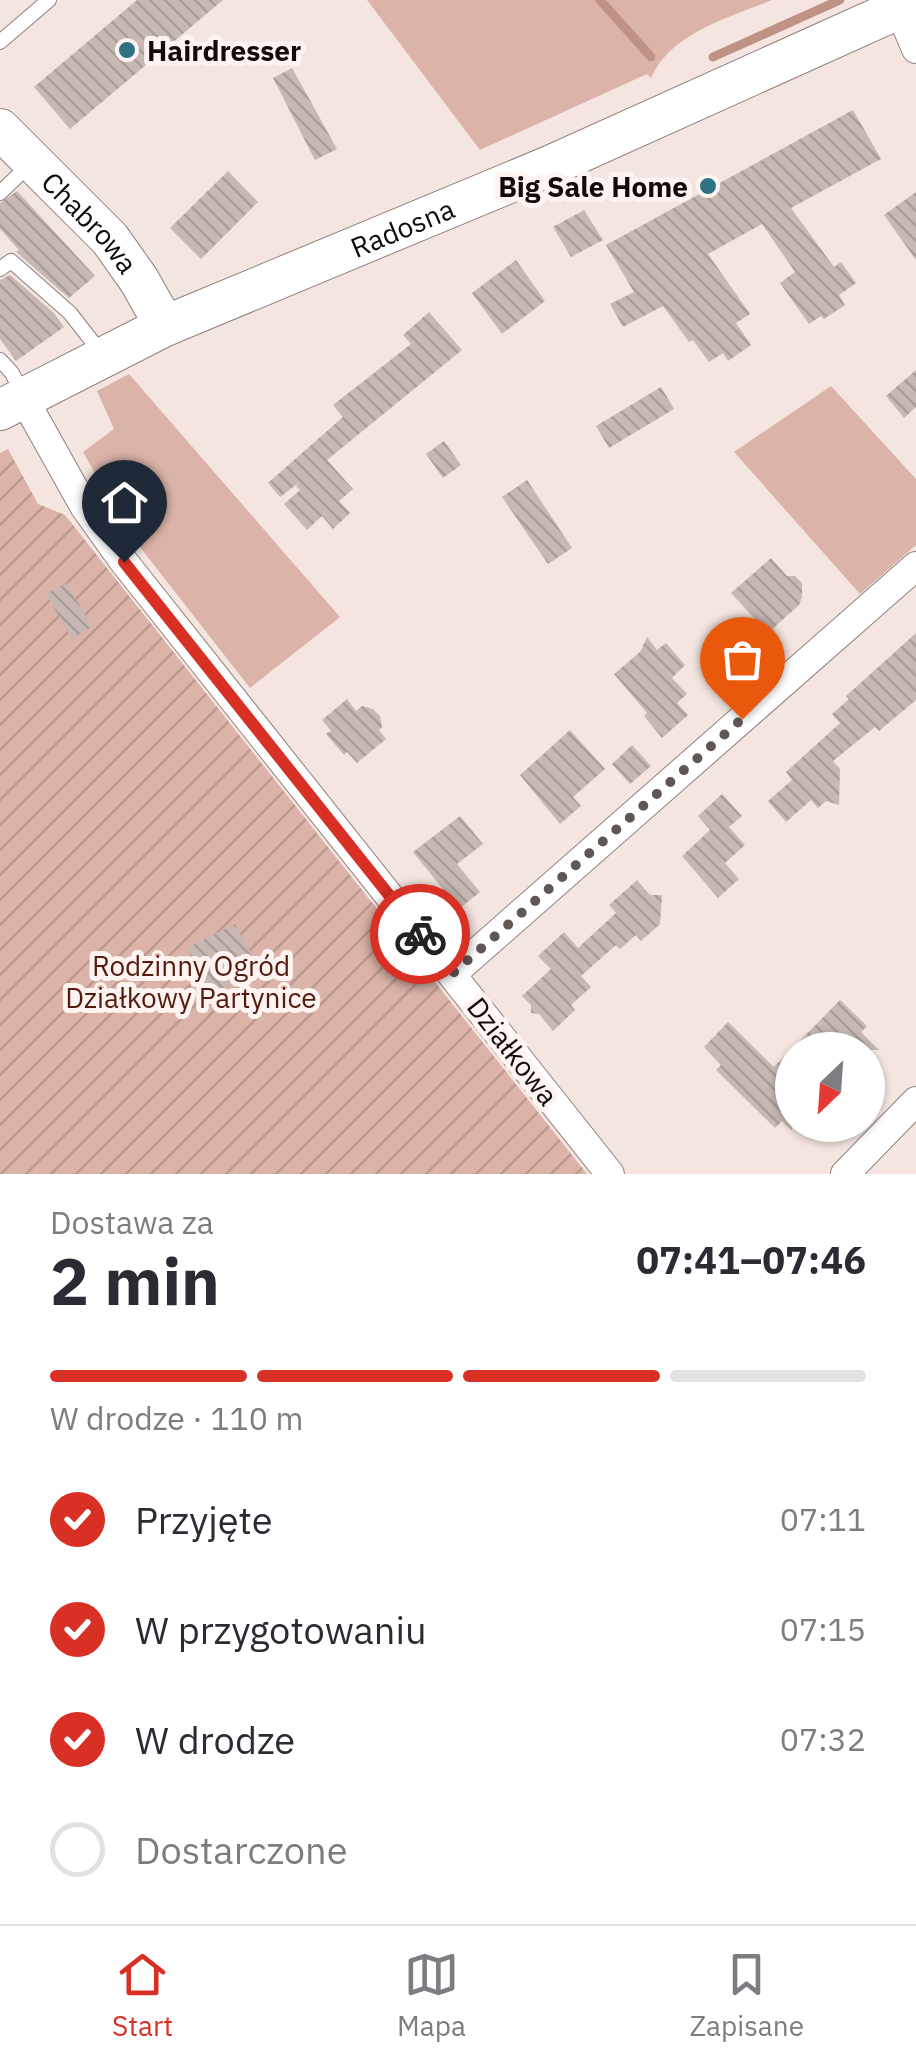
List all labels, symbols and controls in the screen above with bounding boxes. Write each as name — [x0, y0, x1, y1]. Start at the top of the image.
place label: Hairdresser — [147, 32, 301, 69]
marker: Hairdresser — [116, 39, 138, 61]
street label: Chabrowa — [34, 163, 147, 280]
place label: Big Sale Home — [498, 168, 688, 205]
marker: Big Sale Home — [697, 175, 719, 197]
street label: Radosna — [345, 189, 460, 265]
pin — [82, 460, 167, 563]
icon: home — [97, 475, 152, 530]
pin — [700, 617, 785, 720]
icon: bag — [715, 632, 770, 687]
courier — [370, 884, 470, 984]
icon: bike — [393, 907, 448, 962]
park label: Rodzinny Ogród Działkowy Partynice — [65, 947, 317, 1016]
street label: Działkowa — [459, 989, 567, 1113]
north arrow — [775, 1032, 885, 1142]
map controls — [775, 1032, 885, 1142]
text: Dostawa za — [50, 1201, 214, 1243]
text: 07:41–07:46 — [636, 1235, 866, 1284]
text: 2 min — [50, 1238, 220, 1323]
text: W drodze · 110 m — [50, 1397, 303, 1439]
icon: check — [50, 1492, 105, 1547]
text: Przyjęte — [135, 1495, 273, 1544]
text: 07:11 — [780, 1498, 866, 1540]
icon: check — [50, 1602, 105, 1657]
text: W przygotowaniu — [135, 1605, 426, 1654]
text: 07:15 — [780, 1608, 866, 1650]
icon: check — [50, 1712, 105, 1767]
text: W drodze — [135, 1715, 295, 1764]
text: 07:32 — [780, 1718, 866, 1760]
text: Dostarczone — [135, 1825, 348, 1874]
tab: Start — [112, 1947, 173, 2044]
tab: Mapa — [397, 1947, 466, 2044]
tab: Zapisane — [690, 1947, 804, 2044]

